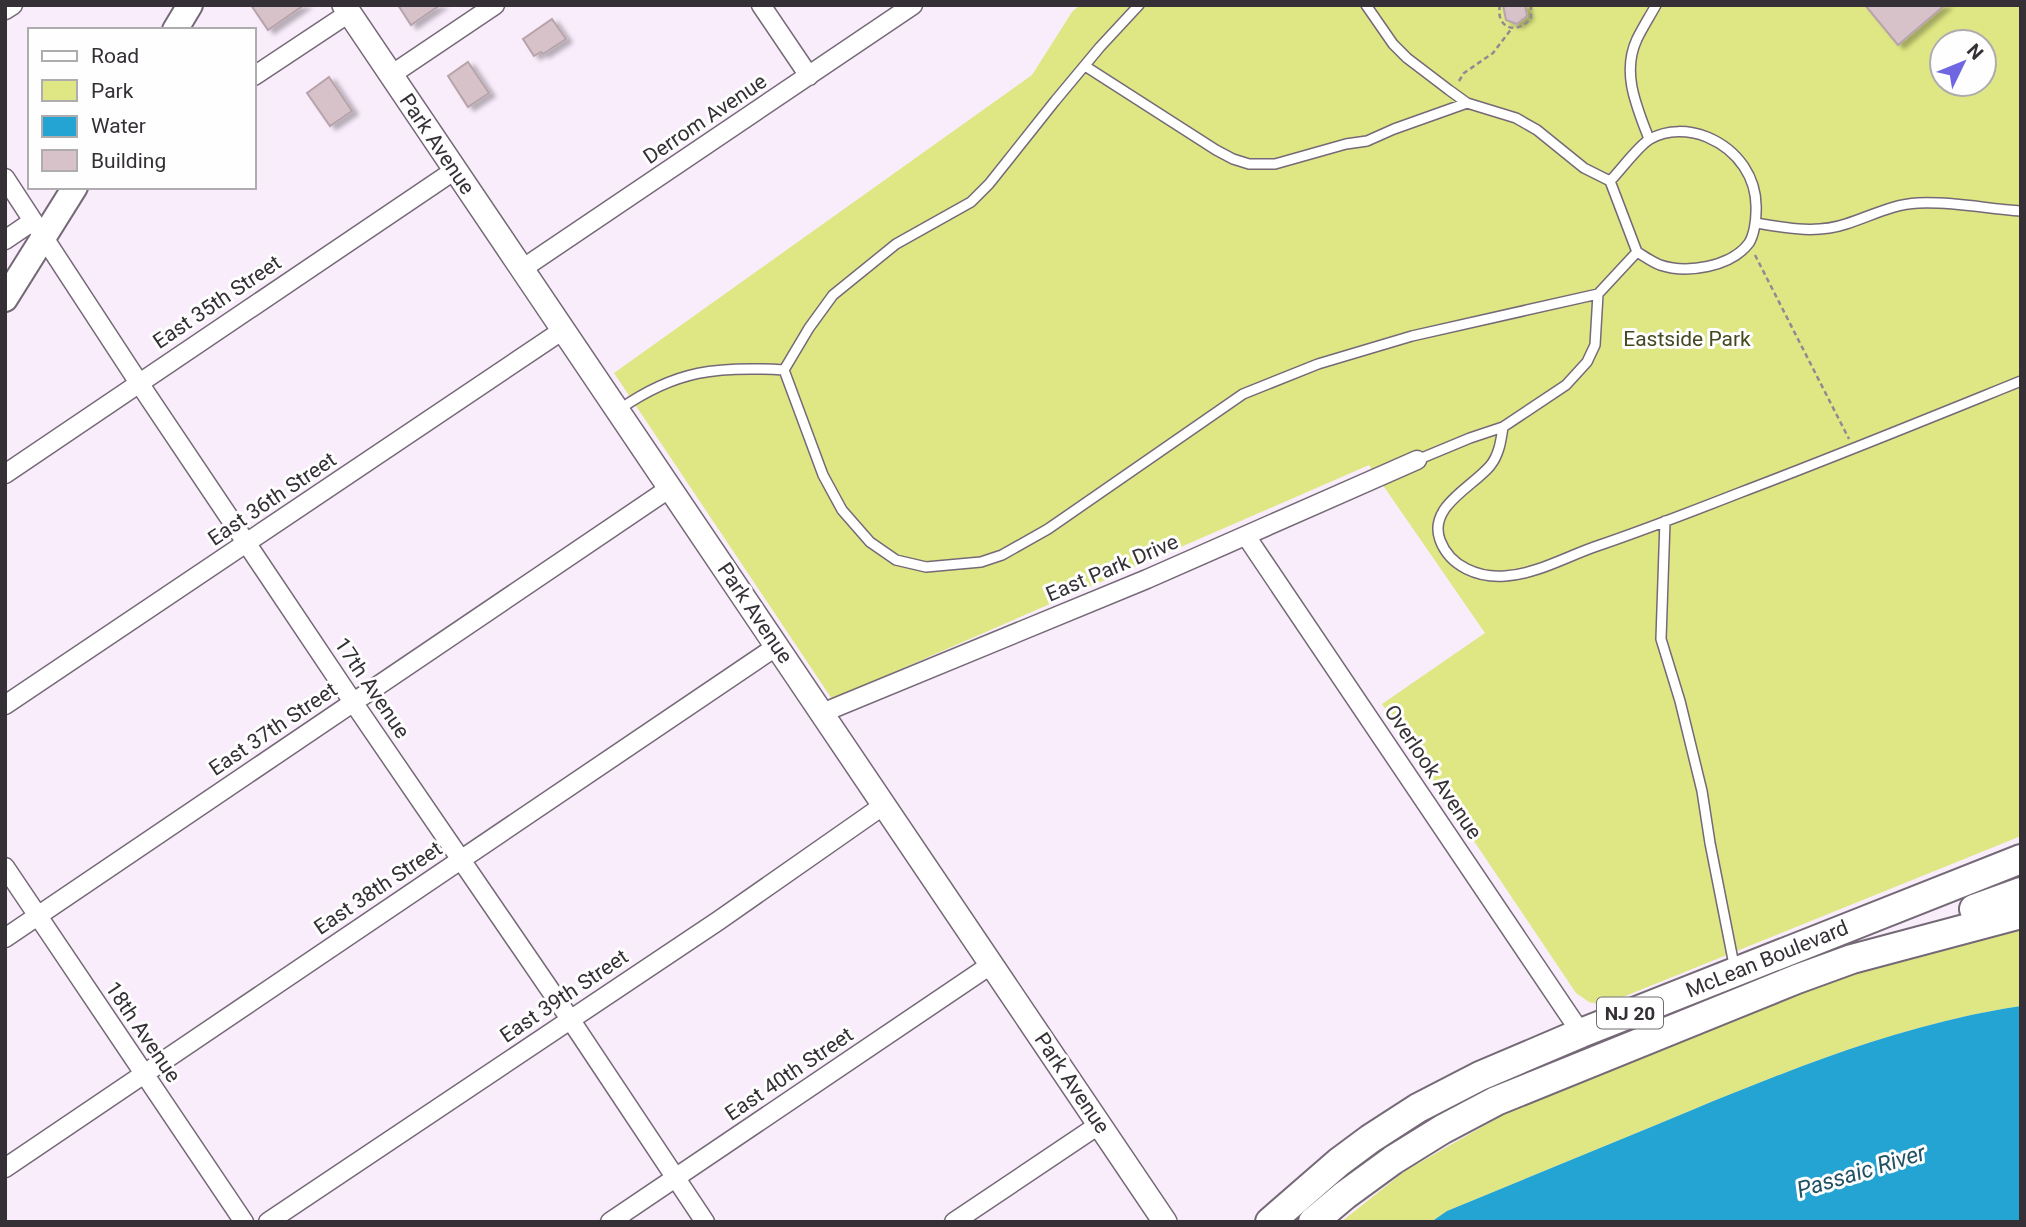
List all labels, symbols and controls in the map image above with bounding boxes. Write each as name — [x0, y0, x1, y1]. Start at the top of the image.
legend — [28, 28, 256, 189]
north arrow — [1928, 28, 1998, 98]
text: N — [1962, 39, 1988, 64]
text: Road — [91, 44, 139, 68]
street label: Derrom Avenue — [639, 69, 771, 169]
text: Park — [91, 79, 134, 103]
street label: Park Avenue — [395, 89, 479, 199]
text: Water — [91, 114, 146, 138]
text: Building — [91, 149, 166, 173]
street label: East 35th Street — [149, 250, 286, 354]
park label: Eastside Park — [1623, 327, 1751, 351]
street label: East 36th Street — [204, 447, 341, 551]
street label: East Park Drive — [1042, 529, 1182, 607]
street label: Park Avenue — [713, 558, 797, 668]
street label: 17th Avenue — [330, 633, 414, 743]
street label: East 37th Street — [205, 677, 342, 781]
street label: Overlook Avenue — [1379, 700, 1487, 844]
street label: East 38th Street — [310, 836, 447, 940]
street label: McLean Boulevard — [1682, 915, 1852, 1003]
street label: East 39th Street — [496, 944, 633, 1048]
street label: 18th Avenue — [101, 977, 185, 1087]
road number: NJ 20 — [1597, 998, 1663, 1028]
street label: East 40th Street — [721, 1022, 858, 1126]
street label: Park Avenue — [1030, 1028, 1114, 1138]
water label: Passaic River — [1794, 1139, 1930, 1204]

